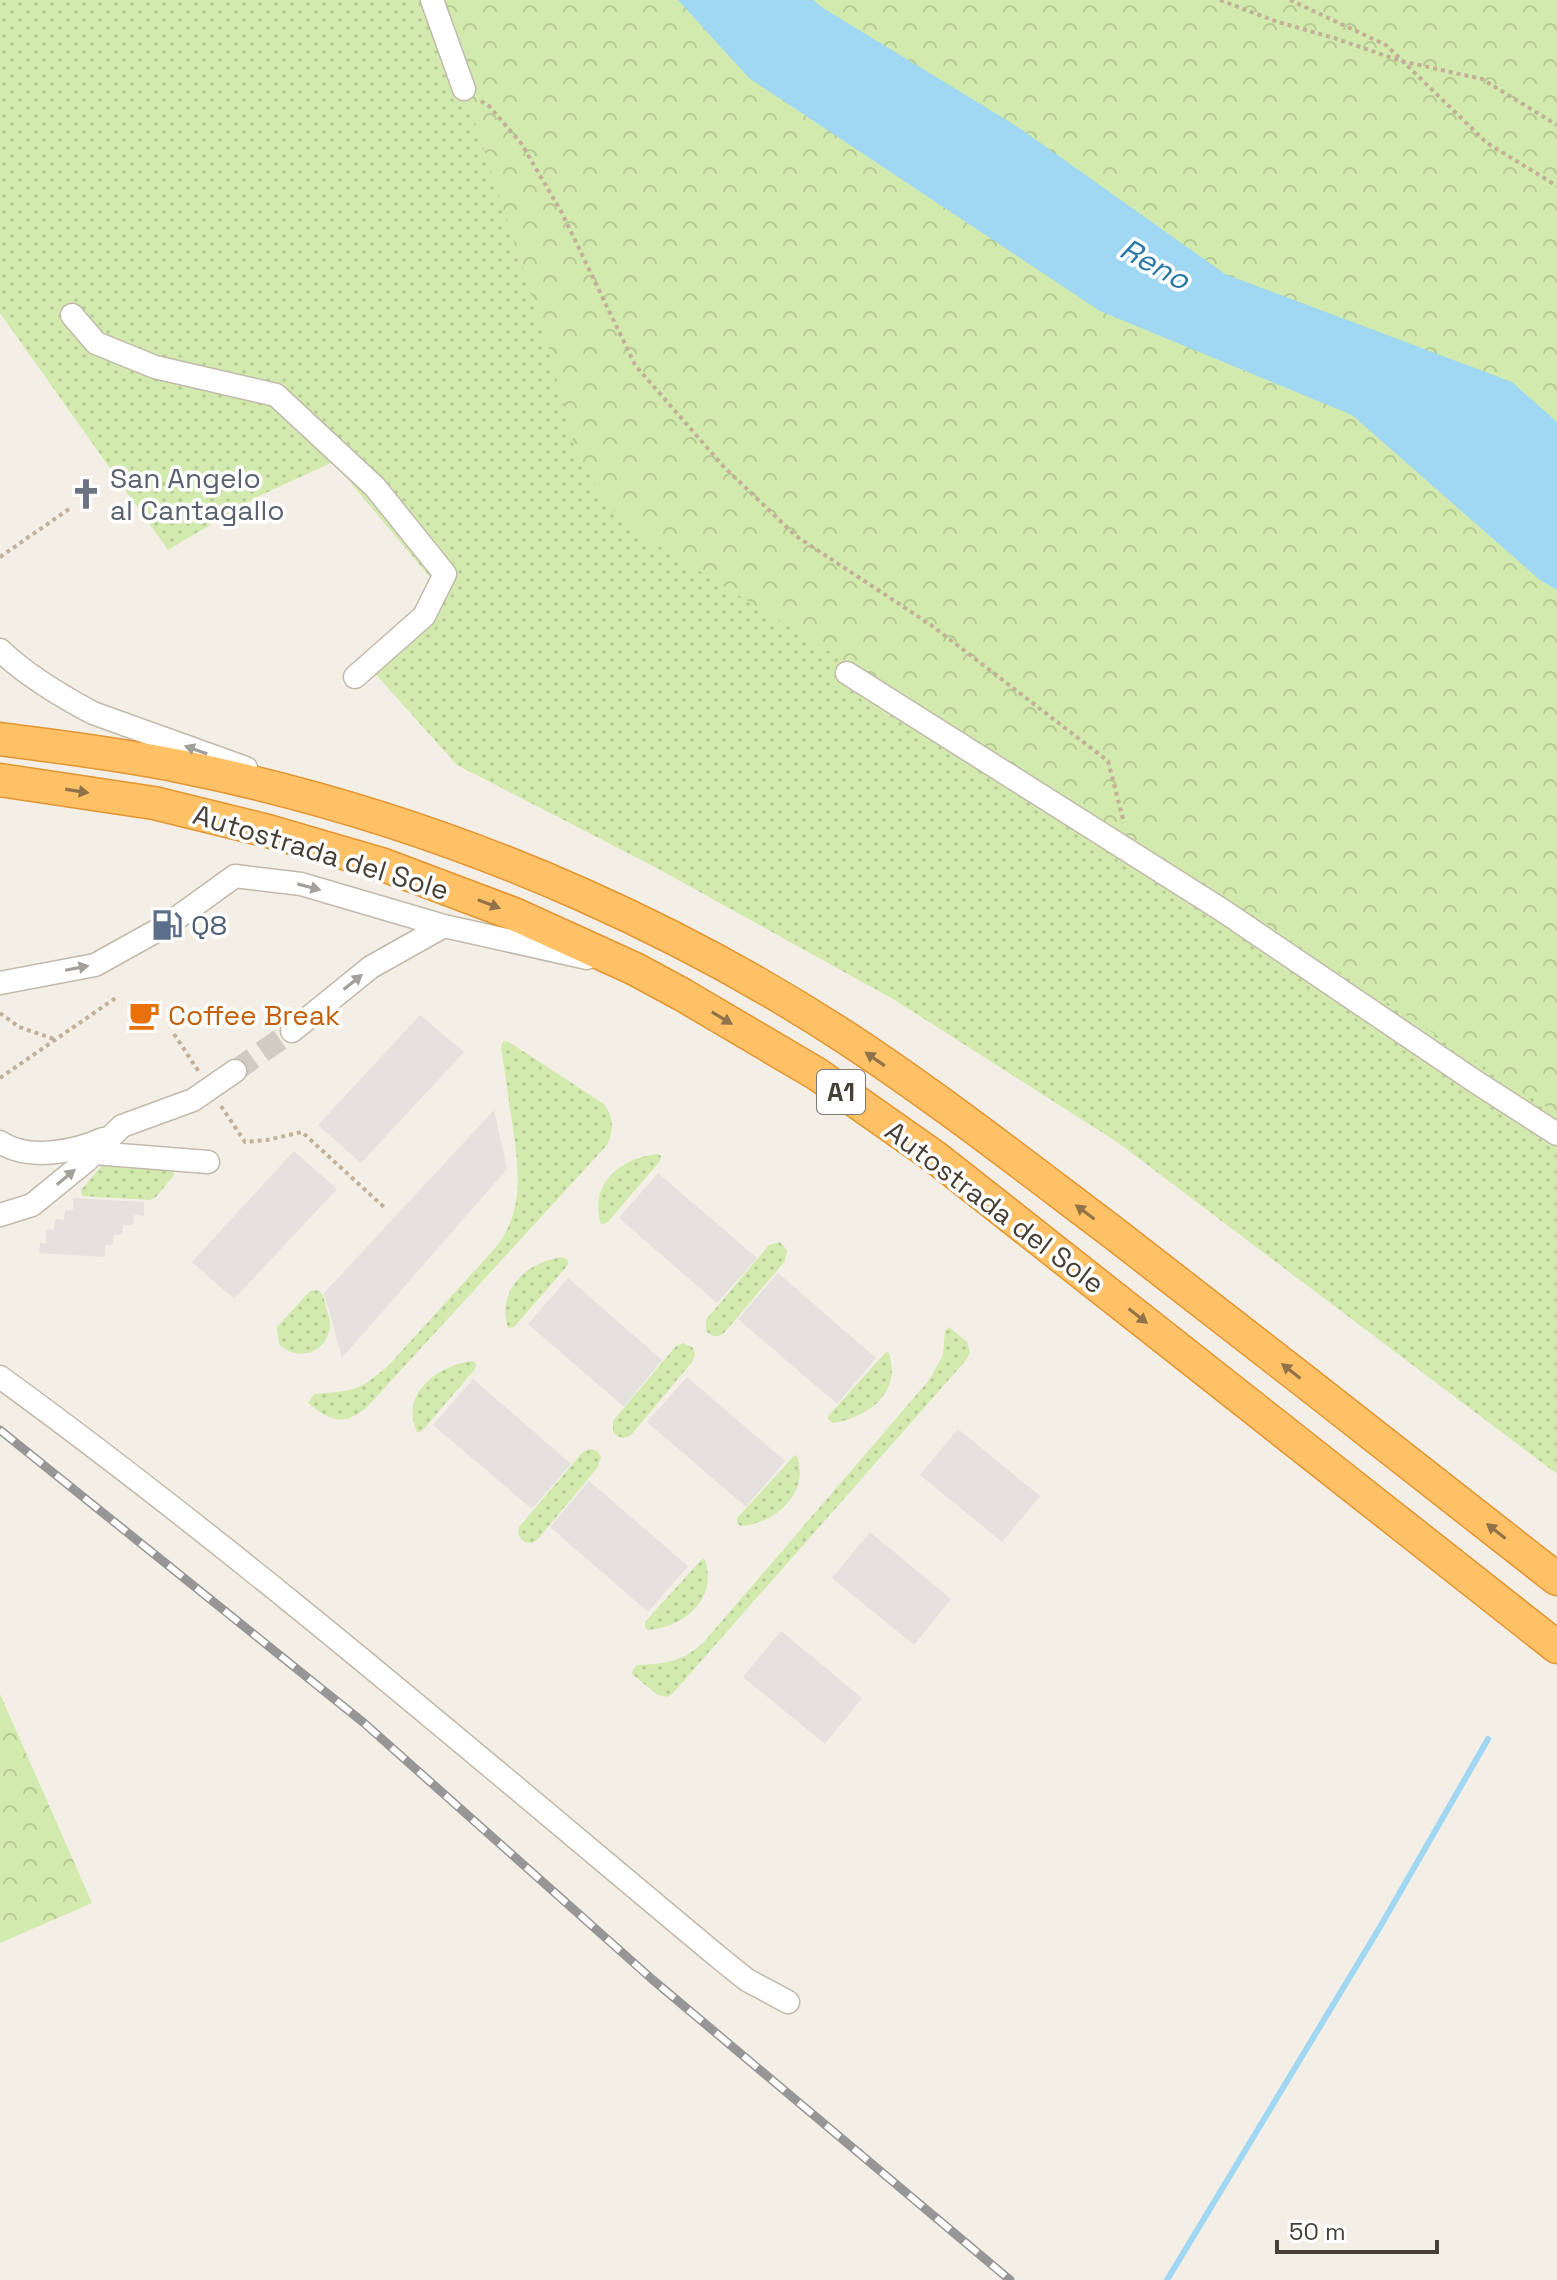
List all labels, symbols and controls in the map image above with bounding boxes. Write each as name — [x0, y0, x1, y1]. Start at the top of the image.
water label: Reno — [1113, 229, 1198, 300]
place label: San Angelo al Cantagallo — [110, 460, 285, 528]
church icon: San Angelo al Cantagallo — [69, 477, 103, 511]
one-way arrow — [184, 743, 208, 756]
one-way arrow — [65, 785, 90, 798]
street label: Autostrada del Sole — [189, 796, 453, 908]
one-way arrow — [297, 882, 322, 894]
one-way arrow — [477, 898, 501, 911]
place label: Q8 — [191, 907, 227, 943]
fuel station icon: Q8 — [150, 908, 184, 942]
one-way arrow — [64, 962, 89, 974]
one-way arrow — [342, 974, 362, 991]
place label: Coffee Break — [168, 997, 340, 1033]
cafe icon: Coffee Break — [127, 998, 161, 1032]
one-way arrow — [711, 1011, 733, 1025]
one-way arrow — [865, 1052, 886, 1067]
road number: A1 — [817, 1070, 865, 1114]
street label: Autostrada del Sole — [878, 1113, 1112, 1301]
one-way arrow — [56, 1169, 76, 1186]
one-way arrow — [1075, 1204, 1095, 1220]
one-way arrow — [1128, 1308, 1148, 1324]
one-way arrow — [1281, 1363, 1301, 1379]
one-way arrow — [1486, 1523, 1506, 1539]
scale bar — [1277, 2204, 1437, 2254]
text: 50 m — [1289, 2216, 1346, 2247]

